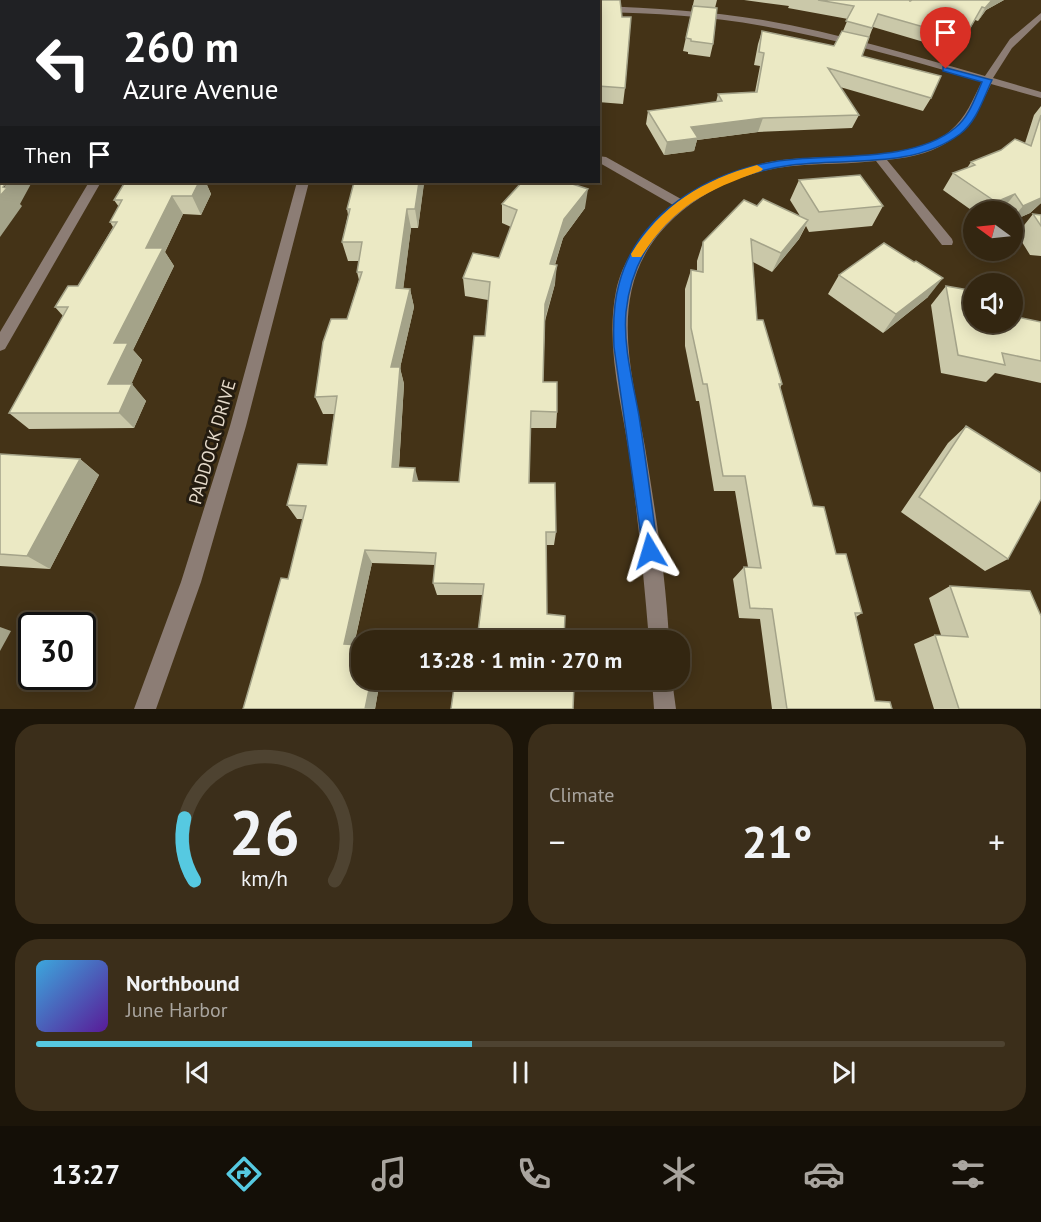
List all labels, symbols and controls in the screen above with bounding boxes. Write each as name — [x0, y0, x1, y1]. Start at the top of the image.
pin — [920, 7, 971, 69]
icon: arrive — [929, 16, 962, 49]
text: 260 m — [123, 19, 239, 74]
icon: left — [24, 24, 102, 102]
text: Azure Avenue — [123, 72, 278, 106]
icon: arrive — [83, 138, 116, 171]
text: Then — [24, 141, 71, 169]
north arrow — [963, 201, 1023, 261]
map controls — [963, 201, 1023, 333]
button: sound — [963, 273, 1023, 333]
street label: PADDOCK DRIVE — [183, 377, 241, 507]
position arrow — [618, 519, 682, 583]
speed limit sign: 30 — [18, 612, 96, 690]
text: 13:28 · 1 min · 270 m — [419, 646, 622, 674]
text: Climate — [549, 782, 615, 808]
text: 26 — [229, 791, 299, 872]
text: 21° — [742, 812, 812, 870]
text: − — [549, 820, 566, 863]
text: + — [988, 820, 1005, 863]
text: km/h — [240, 864, 287, 892]
text: Northbound — [126, 969, 240, 997]
text: June Harbor — [126, 997, 228, 1023]
icon: previous — [181, 1056, 214, 1089]
icon: pause — [504, 1056, 537, 1089]
icon: next — [827, 1056, 860, 1089]
icon: directions — [223, 1153, 265, 1195]
icon: music — [368, 1153, 410, 1195]
icon: phone — [513, 1153, 555, 1195]
icon: climate — [658, 1153, 700, 1195]
icon: car — [803, 1153, 845, 1195]
icon: filters — [947, 1153, 989, 1195]
text: 13:27 — [51, 1157, 120, 1191]

